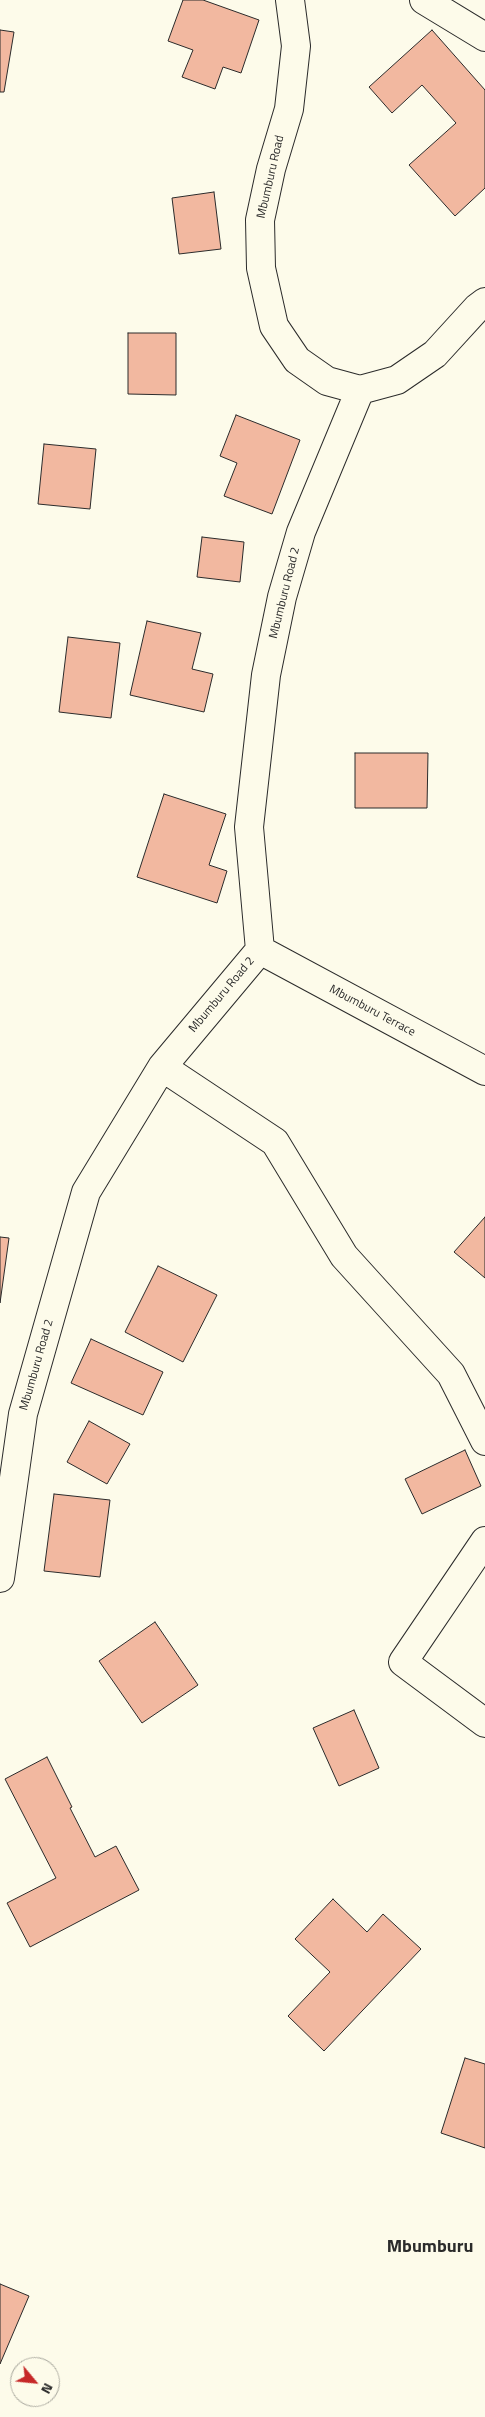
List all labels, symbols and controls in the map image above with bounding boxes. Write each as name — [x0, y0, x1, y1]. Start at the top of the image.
street label: Mbumburu Road — [254, 134, 288, 220]
street label: Mbumburu Road 2 — [267, 546, 303, 640]
street label: Mbumburu Road 2 — [186, 954, 258, 1036]
street label: Mbumburu Terrace — [326, 982, 418, 1040]
street label: Mbumburu Road 2 — [17, 1318, 57, 1412]
district label: Mbumburu — [387, 2237, 473, 2259]
north arrow — [10, 2357, 60, 2407]
text: N — [36, 2380, 59, 2398]

